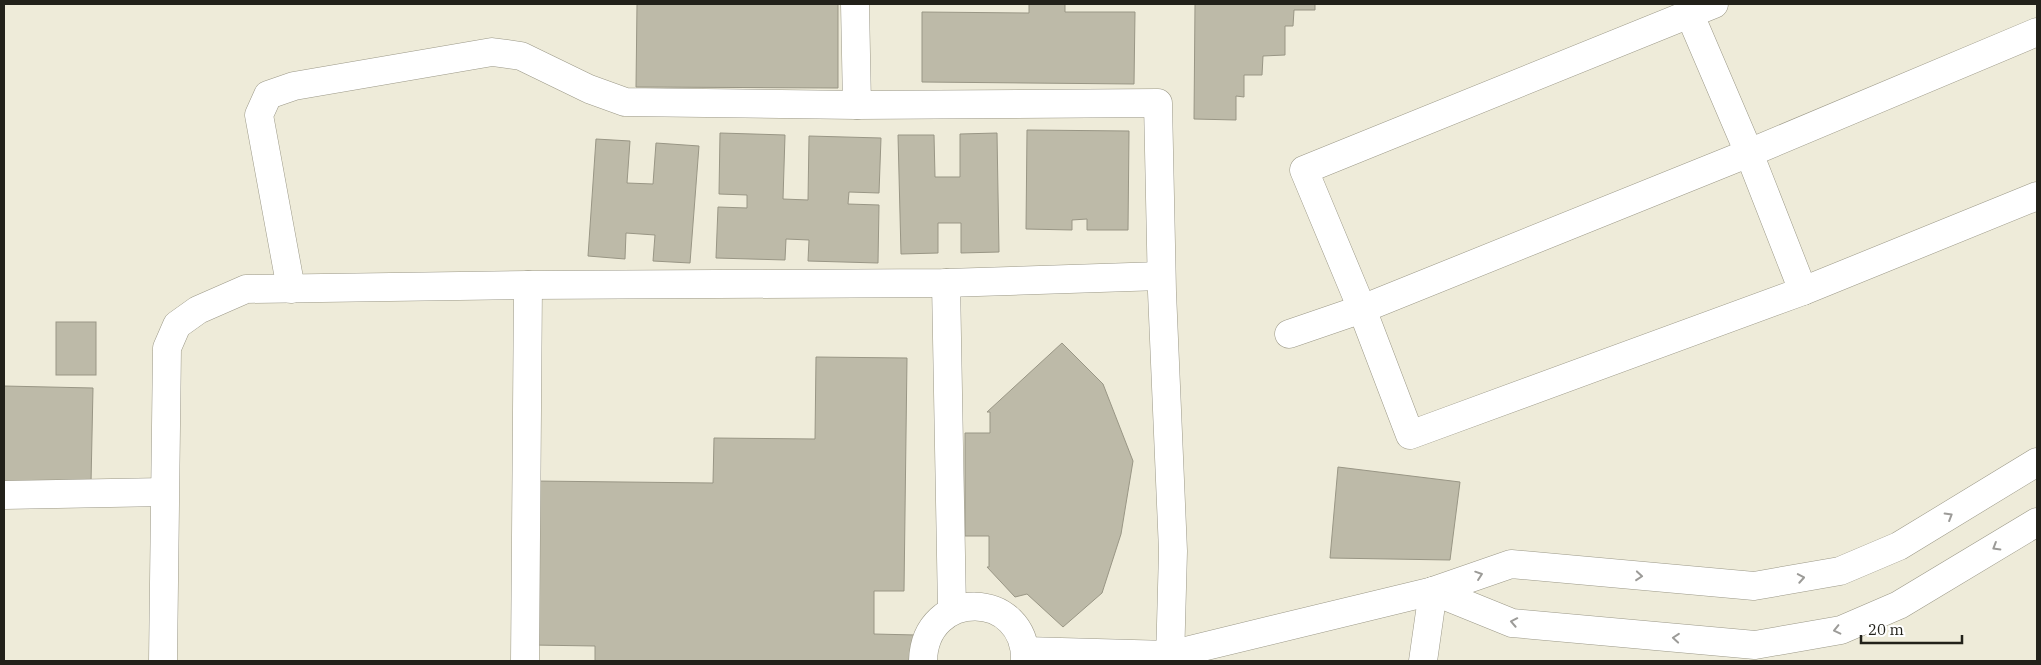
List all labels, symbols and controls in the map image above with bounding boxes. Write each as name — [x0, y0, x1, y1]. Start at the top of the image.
one-way arrow — [1944, 512, 1953, 522]
one-way arrow — [1992, 540, 2001, 550]
one-way arrow — [1635, 570, 1643, 581]
one-way arrow — [1474, 571, 1483, 581]
one-way arrow — [1796, 573, 1805, 583]
scale bar — [1861, 612, 1962, 644]
one-way arrow — [1510, 618, 1519, 628]
text: 20 m — [1868, 620, 1904, 639]
one-way arrow — [1832, 624, 1841, 635]
one-way arrow — [1672, 633, 1680, 644]

